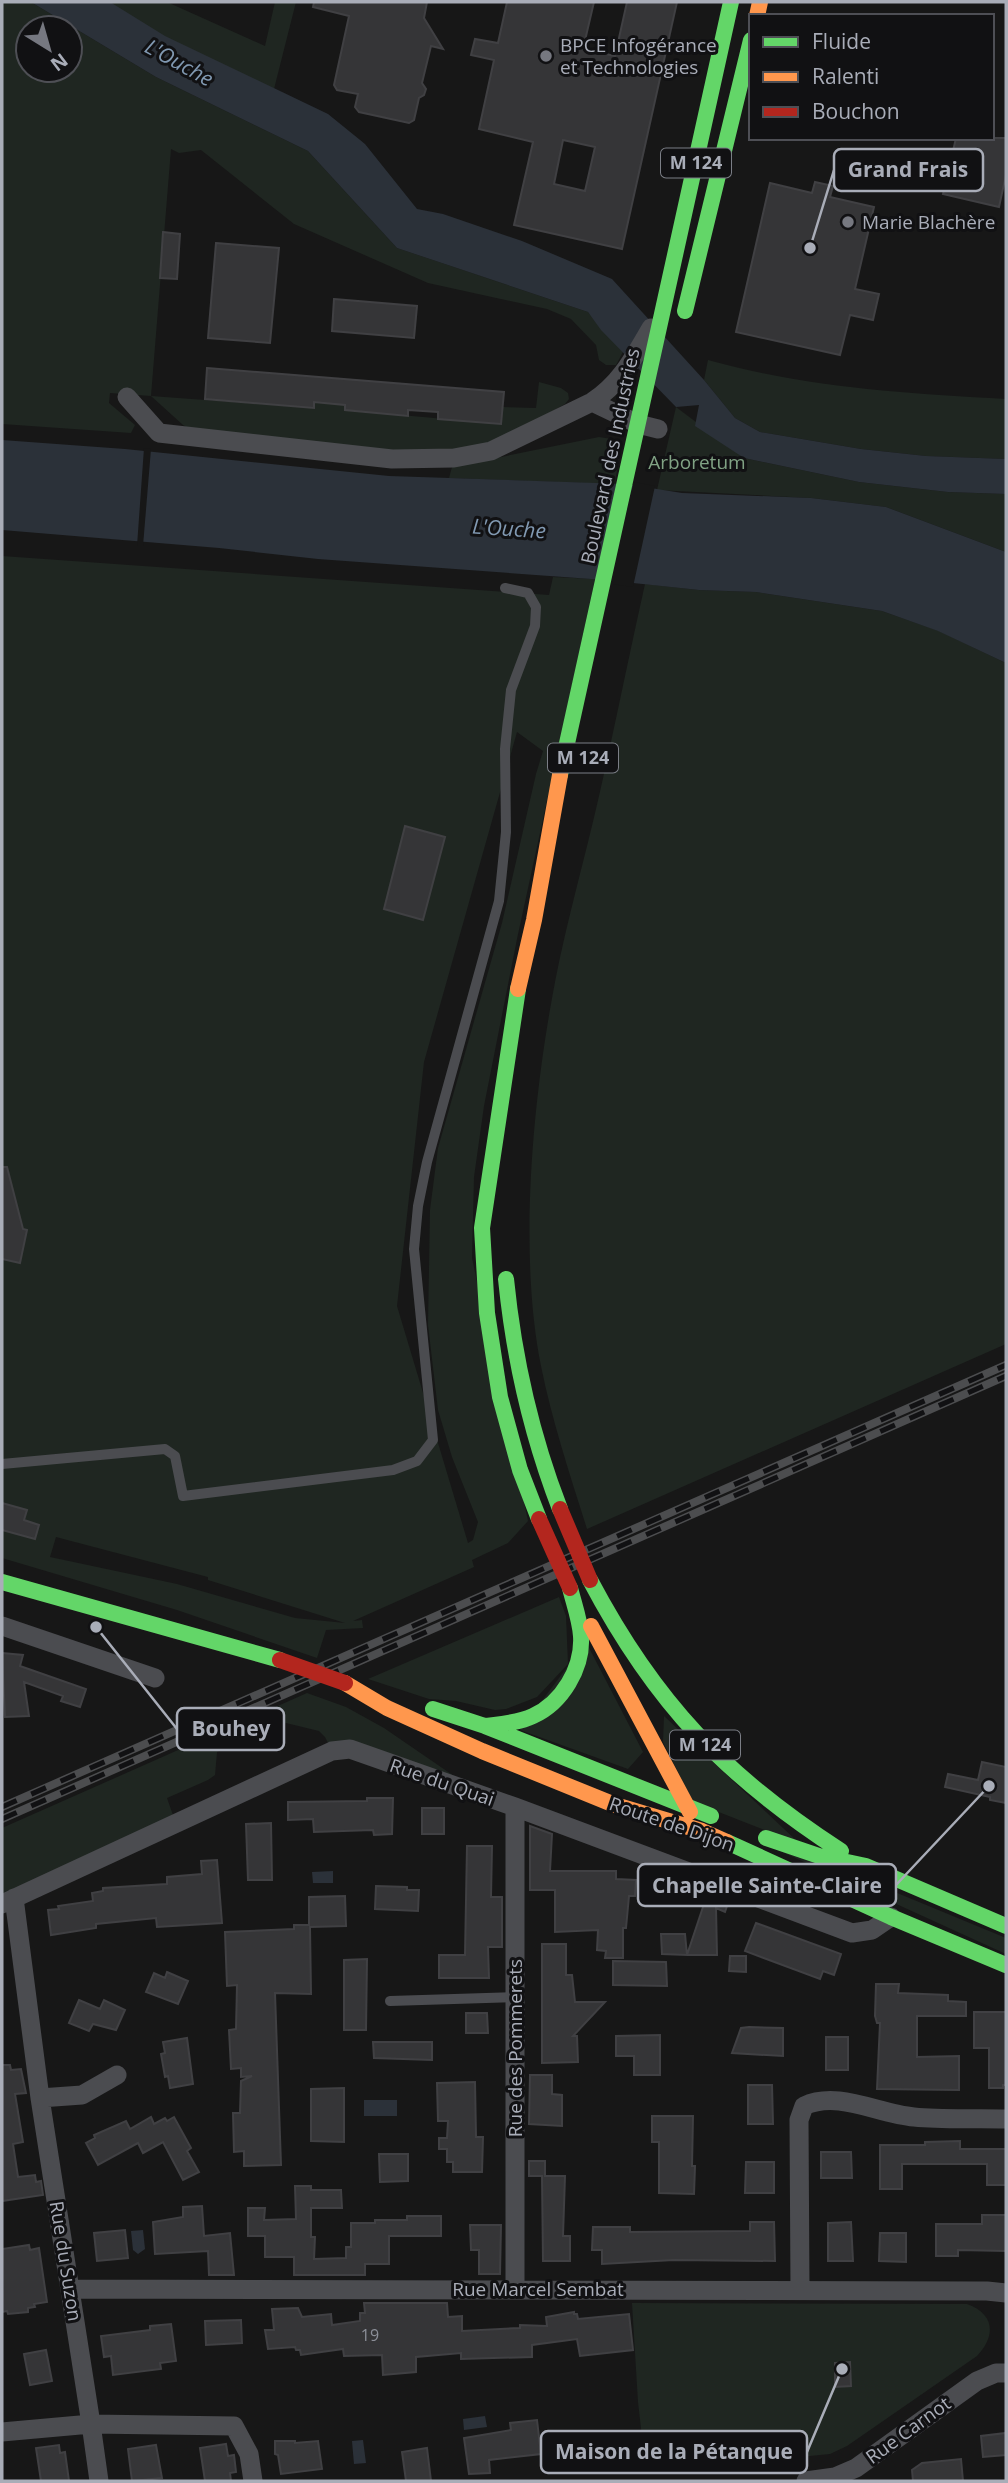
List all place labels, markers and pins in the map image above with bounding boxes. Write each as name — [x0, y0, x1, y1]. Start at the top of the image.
place label: BPCE Infogérance et Technologies — [560, 32, 717, 80]
marker: BPCE Infogérance et Technologies — [538, 48, 554, 64]
callout: Grand Frais — [834, 149, 983, 191]
place label: Marie Blachère — [862, 209, 995, 235]
marker: Marie Blachère — [840, 214, 856, 230]
callout: Bouhey — [177, 1708, 284, 1750]
callout: Chapelle Sainte-Claire — [638, 1864, 896, 1906]
callout: Maison de la Pétanque — [541, 2431, 807, 2473]

